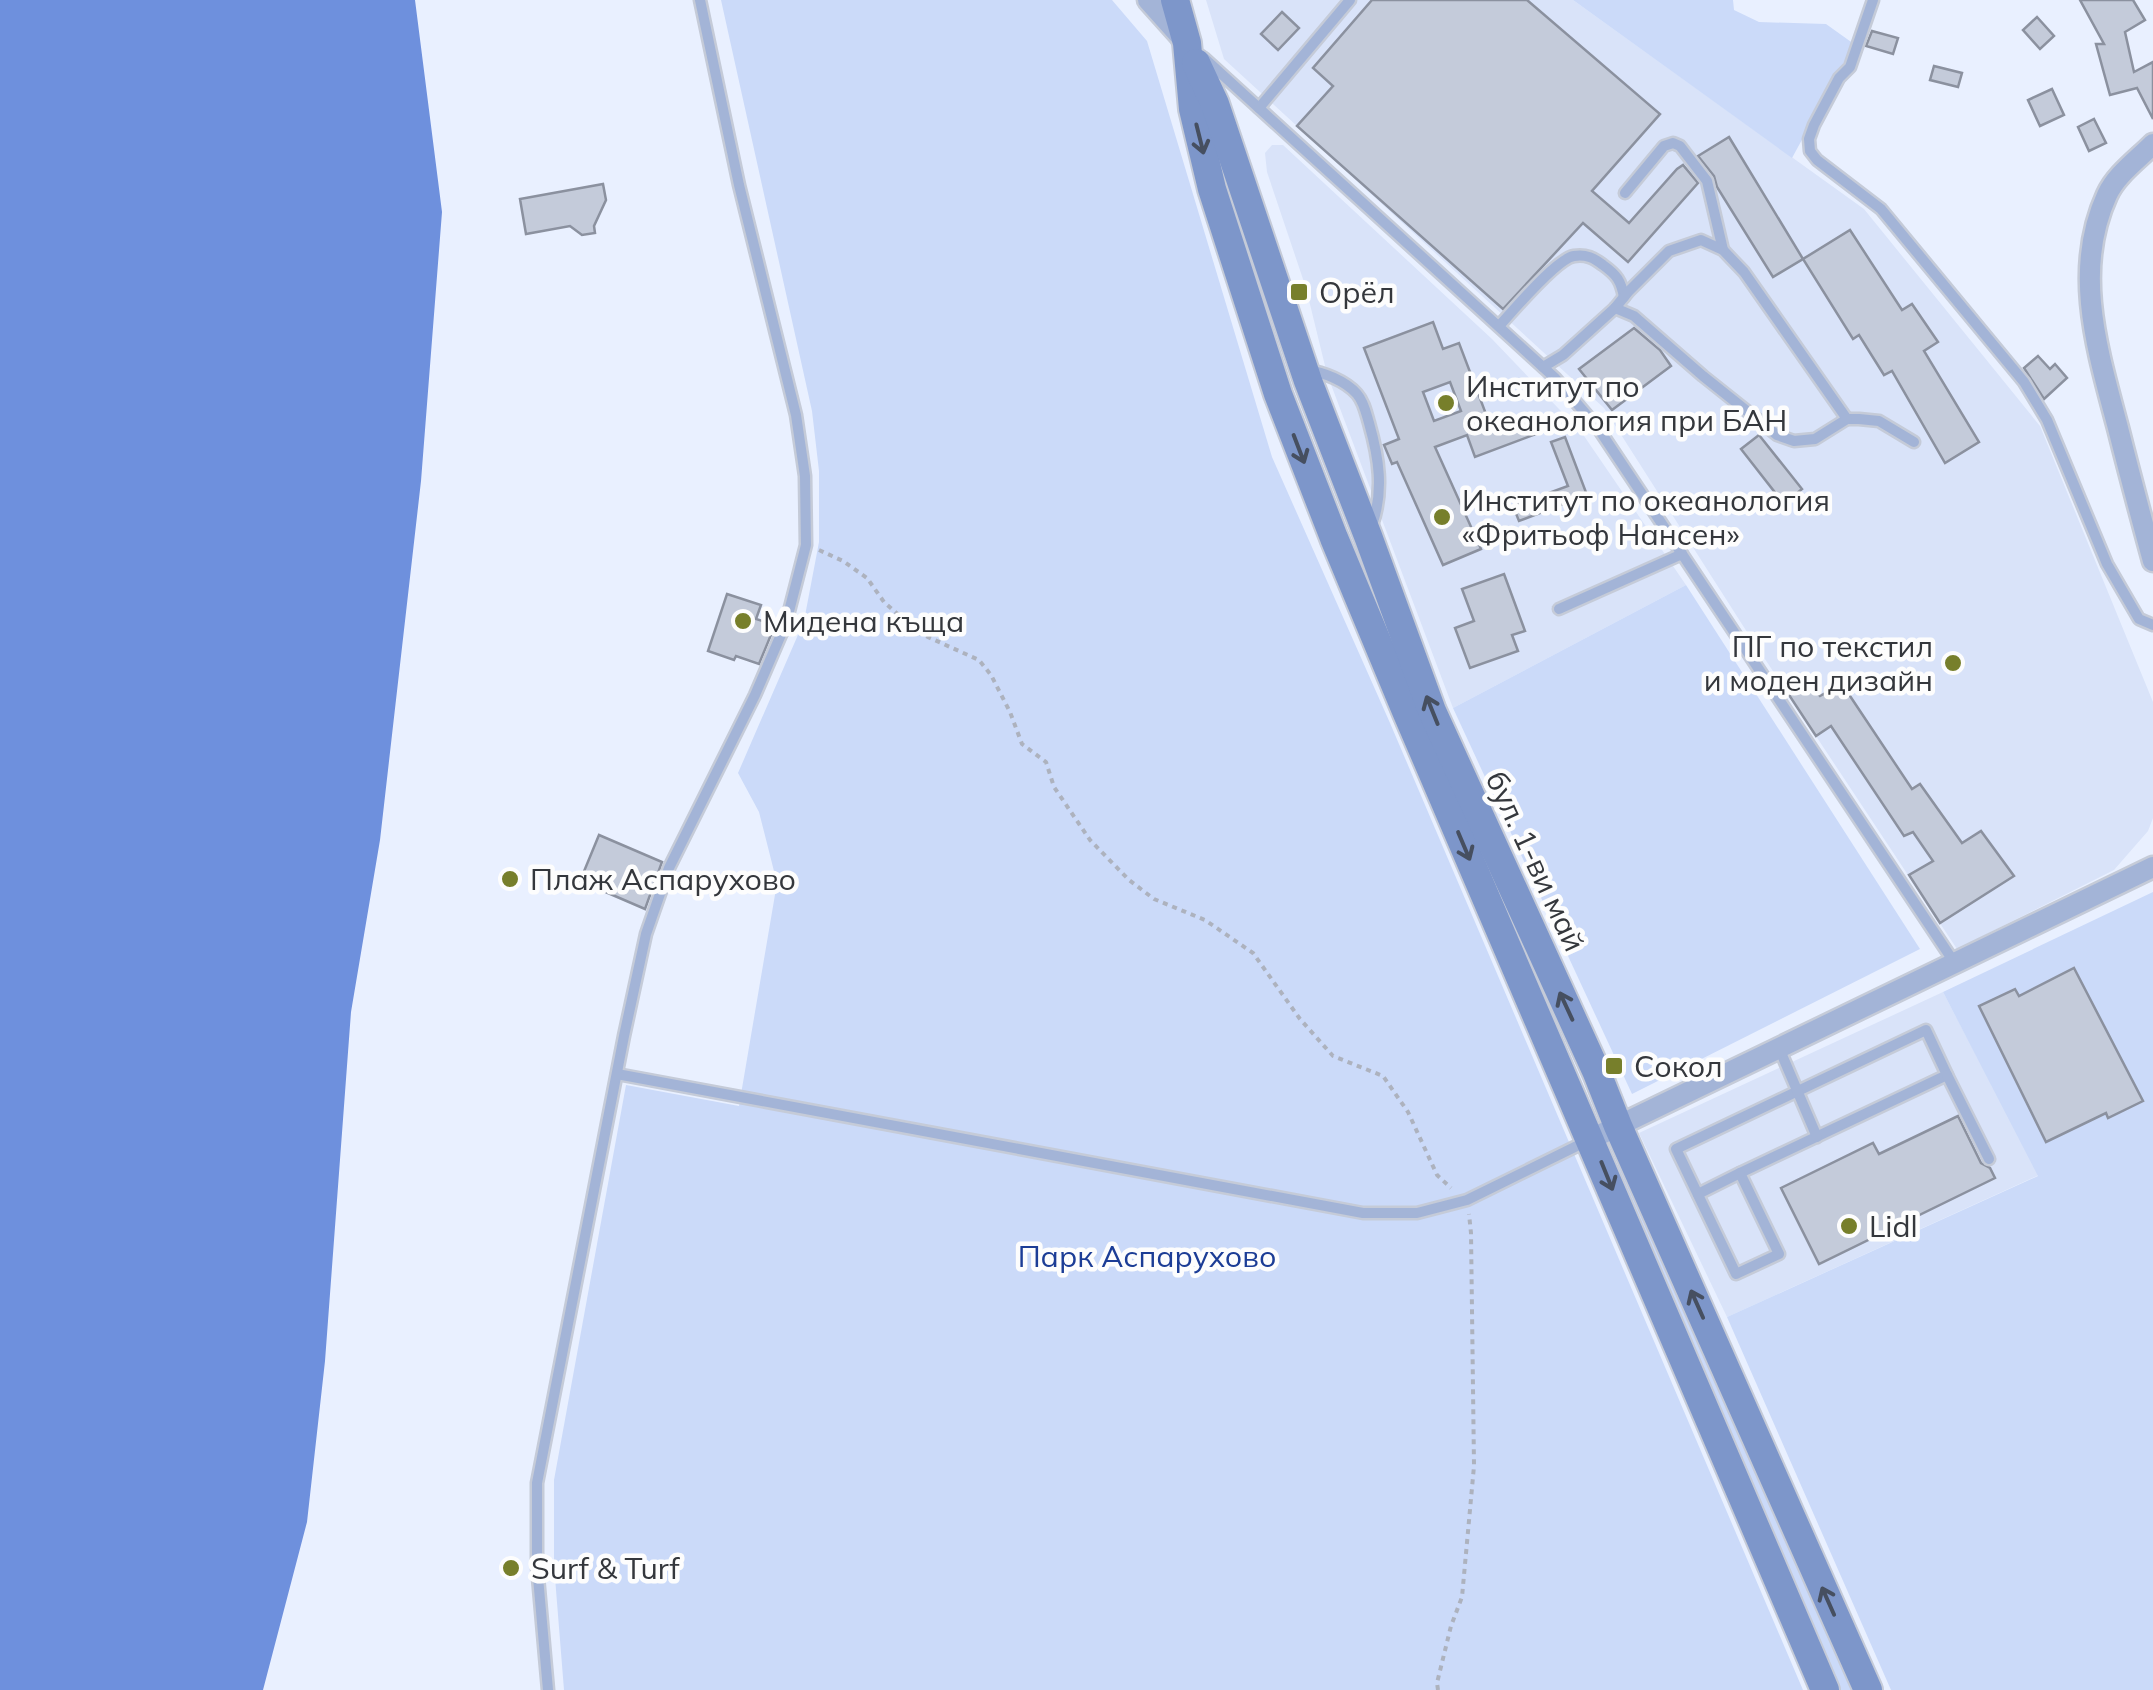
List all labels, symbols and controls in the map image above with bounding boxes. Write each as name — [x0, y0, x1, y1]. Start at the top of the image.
one-way arrow — [1192, 122, 1210, 154]
place label: Орёл — [1319, 273, 1395, 311]
marker: Орёл — [1288, 281, 1310, 303]
place label: Институт по океанология при БАН — [1466, 367, 1787, 439]
marker: Институт по океанология при БАН — [1435, 392, 1457, 414]
one-way arrow — [1291, 433, 1309, 464]
place label: Институт по океанология «Фритьоф Нансен» — [1462, 481, 1830, 553]
marker: Институт по океанология «Фритьоф Нансен» — [1431, 506, 1453, 528]
place label: Мидена къща — [763, 602, 964, 640]
marker: Мидена къща — [732, 610, 754, 632]
place label: ПГ по текстил и моден дизайн — [1704, 627, 1933, 699]
marker: ПГ по текстил и моден дизайн — [1942, 652, 1964, 674]
one-way arrow — [1421, 695, 1439, 726]
street label: бул. 1-ви май — [1478, 765, 1594, 957]
one-way arrow — [1456, 830, 1474, 861]
place label: Плаж Аспарухово — [530, 860, 796, 898]
marker: Плаж Аспарухово — [499, 868, 521, 890]
one-way arrow — [1556, 991, 1574, 1022]
place label: Сокол — [1634, 1047, 1723, 1085]
marker: Сокол — [1603, 1055, 1625, 1077]
one-way arrow — [1599, 1161, 1617, 1191]
place label: Lidl — [1869, 1207, 1918, 1245]
marker: Lidl — [1838, 1215, 1860, 1237]
park label: Парк Аспарухово — [1018, 1237, 1276, 1275]
one-way arrow — [1687, 1289, 1705, 1320]
place label: Surf & Turf — [531, 1549, 681, 1587]
marker: Surf & Turf — [500, 1557, 522, 1579]
one-way arrow — [1818, 1586, 1836, 1617]

